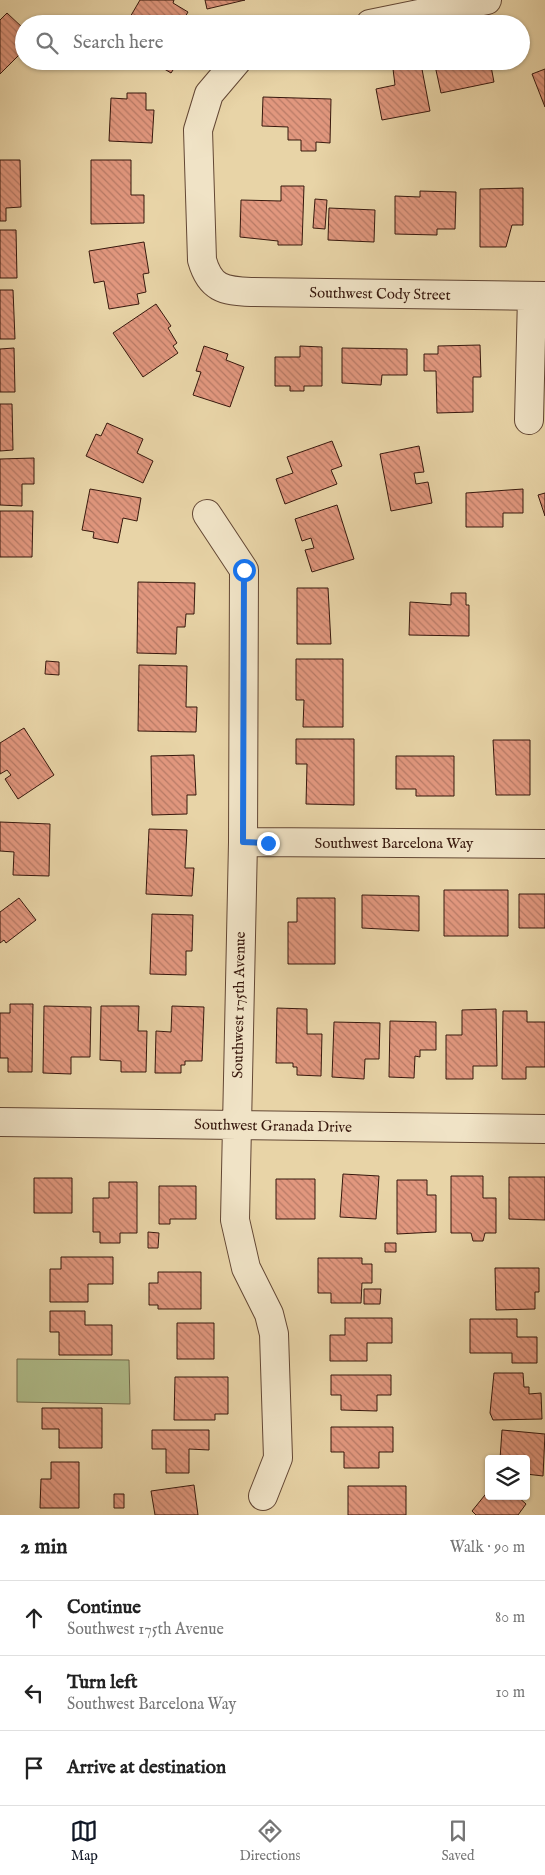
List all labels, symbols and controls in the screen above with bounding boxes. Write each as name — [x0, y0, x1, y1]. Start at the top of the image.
search box — [15, 15, 530, 70]
icon: search — [33, 29, 61, 57]
text: Search here — [73, 31, 164, 55]
street label: Southwest Cody Street — [309, 283, 451, 305]
route start — [233, 559, 256, 582]
route end — [257, 832, 280, 855]
street label: Southwest Barcelona Way — [315, 834, 474, 853]
street label: Southwest 175th Avenue — [228, 931, 250, 1079]
street label: Southwest Granada Drive — [194, 1115, 352, 1137]
map controls — [485, 1455, 530, 1500]
button: layers — [485, 1455, 530, 1500]
text: 2 min — [20, 1534, 67, 1561]
text: Walk · 90 m — [450, 1538, 525, 1558]
text: Continue — [67, 1596, 141, 1620]
icon: ahead — [20, 1604, 48, 1632]
text: 80 m — [495, 1608, 525, 1628]
text: Southwest 175th Avenue — [67, 1620, 224, 1640]
text: Turn left — [67, 1671, 138, 1695]
icon: left — [20, 1679, 48, 1707]
text: 10 m — [495, 1683, 525, 1703]
text: Southwest Barcelona Way — [67, 1695, 236, 1715]
icon: arrive — [20, 1754, 48, 1782]
text: Arrive at destination — [67, 1756, 226, 1780]
tab: Map — [70, 1817, 98, 1865]
tab: Directions — [239, 1817, 300, 1865]
tab: Saved — [441, 1817, 474, 1865]

